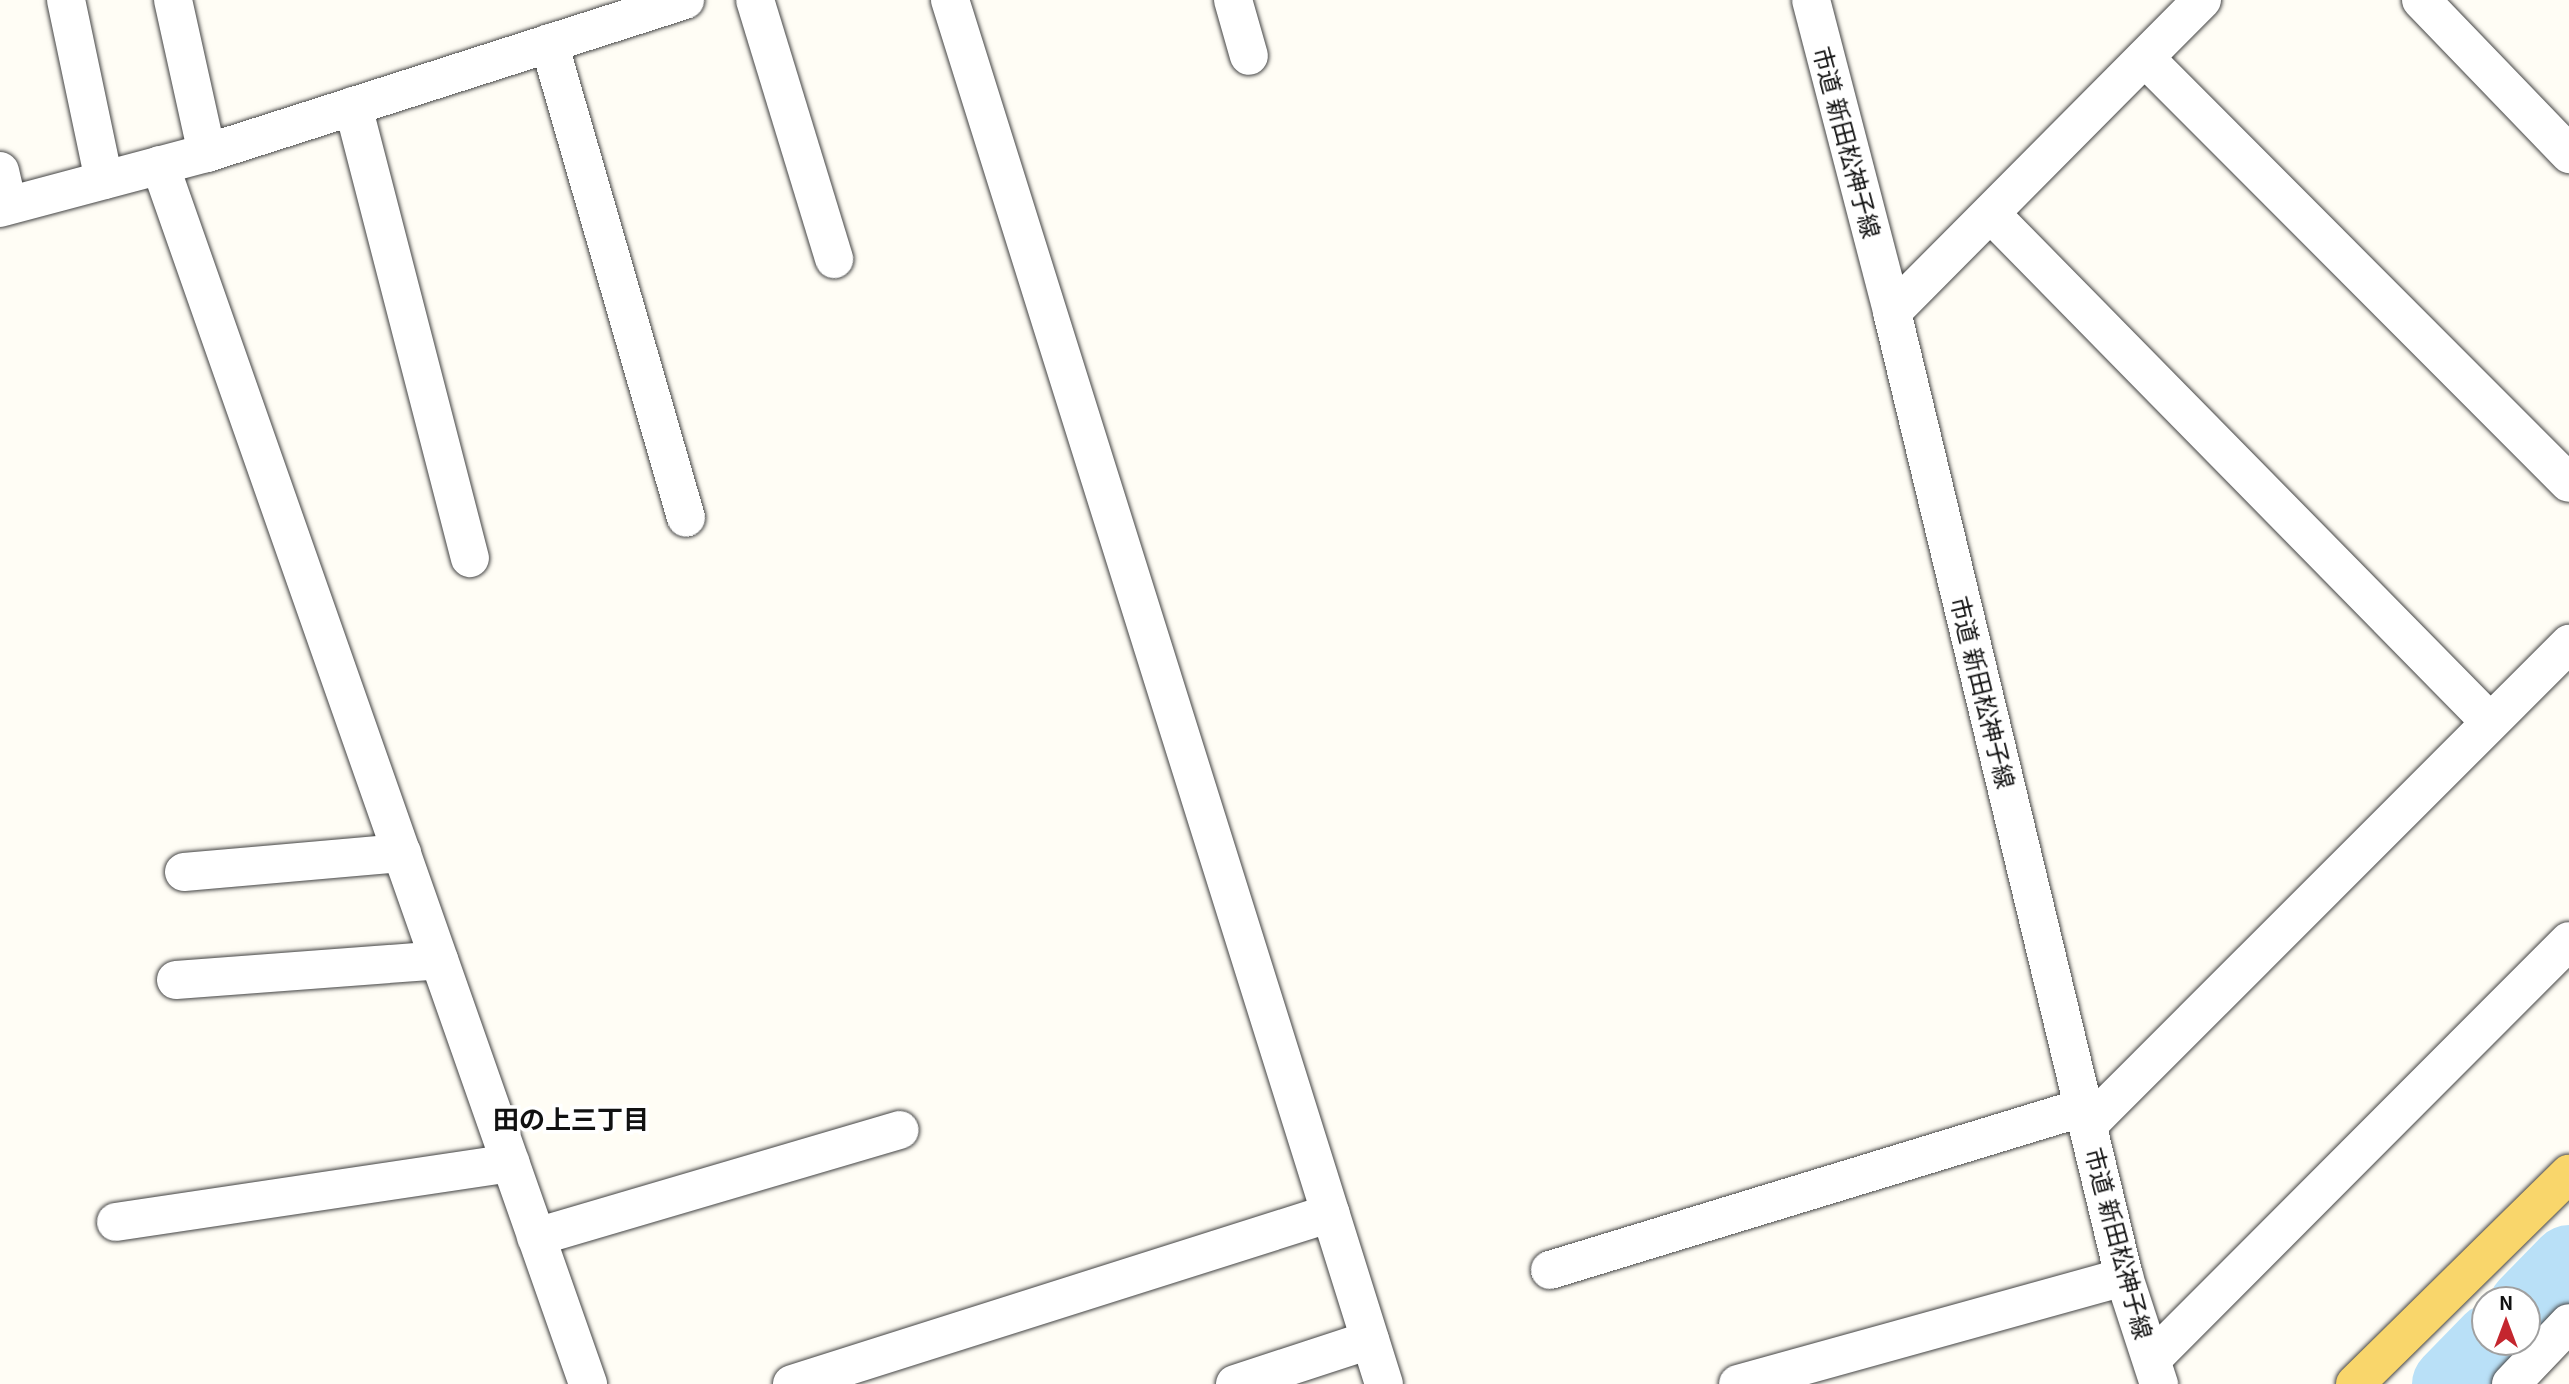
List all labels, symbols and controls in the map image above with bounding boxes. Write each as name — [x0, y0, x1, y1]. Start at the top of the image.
street label: 市道 新田松神子線 — [1809, 43, 1887, 241]
street label: 市道 新田松神子線 — [1946, 593, 2022, 791]
district label: 田の上三丁目 — [493, 1102, 649, 1134]
street label: 市道 新田松神子線 — [2081, 1144, 2159, 1342]
north arrow — [2471, 1286, 2541, 1356]
text: N — [2499, 1288, 2513, 1315]

